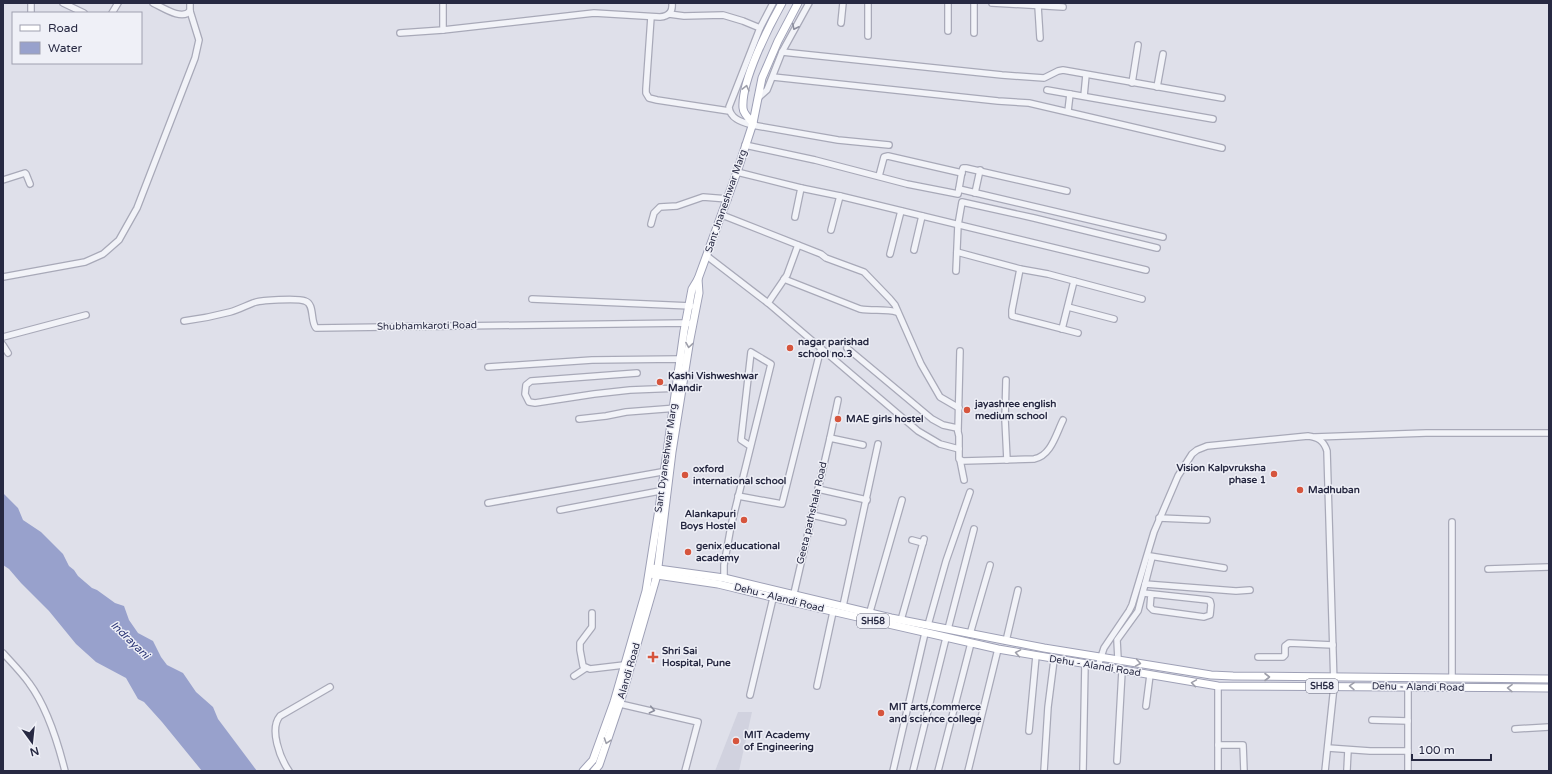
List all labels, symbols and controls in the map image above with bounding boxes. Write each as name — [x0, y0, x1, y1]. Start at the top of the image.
legend — [12, 12, 142, 64]
text: Road — [48, 21, 78, 35]
one-way arrow — [792, 23, 800, 31]
text: Water — [48, 41, 83, 55]
one-way arrow — [741, 85, 750, 92]
street label: Sant Jnaneshwar Marg — [703, 148, 749, 254]
street label: Shubhamkaroti Road — [377, 319, 477, 333]
place label: nagar parishad school no.3 — [798, 336, 869, 360]
one-way arrow — [685, 342, 694, 348]
marker: nagar parishad school no.3 — [785, 343, 795, 353]
place label: Kashi Vishweshwar Mandir — [668, 370, 758, 394]
marker: Kashi Vishweshwar Mandir — [655, 377, 665, 387]
place label: jayashree english medium school — [974, 398, 1056, 422]
street label: Sant Dyaneshwar Marg — [652, 403, 680, 513]
marker: jayashree english medium school — [962, 405, 972, 415]
place label: MAE girls hostel — [846, 413, 923, 425]
marker: MAE girls hostel — [833, 414, 843, 424]
street label: Geeta pathshala Road — [794, 460, 830, 566]
place label: Vision Kalpvruksha phase 1 — [1176, 462, 1266, 486]
place label: oxford international school — [693, 463, 786, 487]
marker: Vision Kalpvruksha phase 1 — [1269, 469, 1279, 479]
marker: oxford international school — [680, 470, 690, 480]
place label: Madhuban — [1308, 484, 1360, 496]
marker: Madhuban — [1295, 485, 1305, 495]
place label: Alankapuri Boys Hostel — [680, 508, 737, 532]
marker: Alankapuri Boys Hostel — [739, 515, 749, 525]
place label: genix educational academy — [696, 540, 780, 564]
marker: genix educational academy — [683, 547, 693, 557]
street label: Dehu - Alandi Road — [733, 581, 825, 615]
road number: SH58 — [857, 614, 889, 628]
water label: Indrayani — [108, 619, 153, 662]
street label: Alandi Road — [615, 641, 643, 701]
place label: Shri Sai Hospital, Pune — [662, 645, 731, 669]
one-way arrow — [1015, 649, 1021, 658]
marker: Shri Sai Hospital, Pune — [647, 651, 659, 663]
street label: Dehu - Alandi Road — [1048, 653, 1142, 679]
one-way arrow — [1135, 658, 1141, 667]
one-way arrow — [1264, 673, 1270, 681]
one-way arrow — [1191, 679, 1197, 688]
road number: SH58 — [1306, 679, 1338, 693]
street label: Dehu - Alandi Road — [1372, 680, 1464, 694]
one-way arrow — [1349, 682, 1355, 690]
one-way arrow — [1507, 684, 1513, 692]
place label: MIT arts,commerce and science college — [889, 701, 982, 725]
one-way arrow — [649, 706, 655, 714]
marker: MIT arts,commerce and science college — [876, 708, 886, 718]
north arrow — [12, 722, 52, 762]
place label: MIT Academy of Engineering — [744, 729, 814, 753]
marker: MIT Academy of Engineering — [731, 736, 741, 746]
scale bar — [1412, 736, 1491, 762]
one-way arrow — [603, 737, 612, 744]
text: 100 m — [1418, 743, 1455, 757]
text: N — [29, 744, 40, 759]

